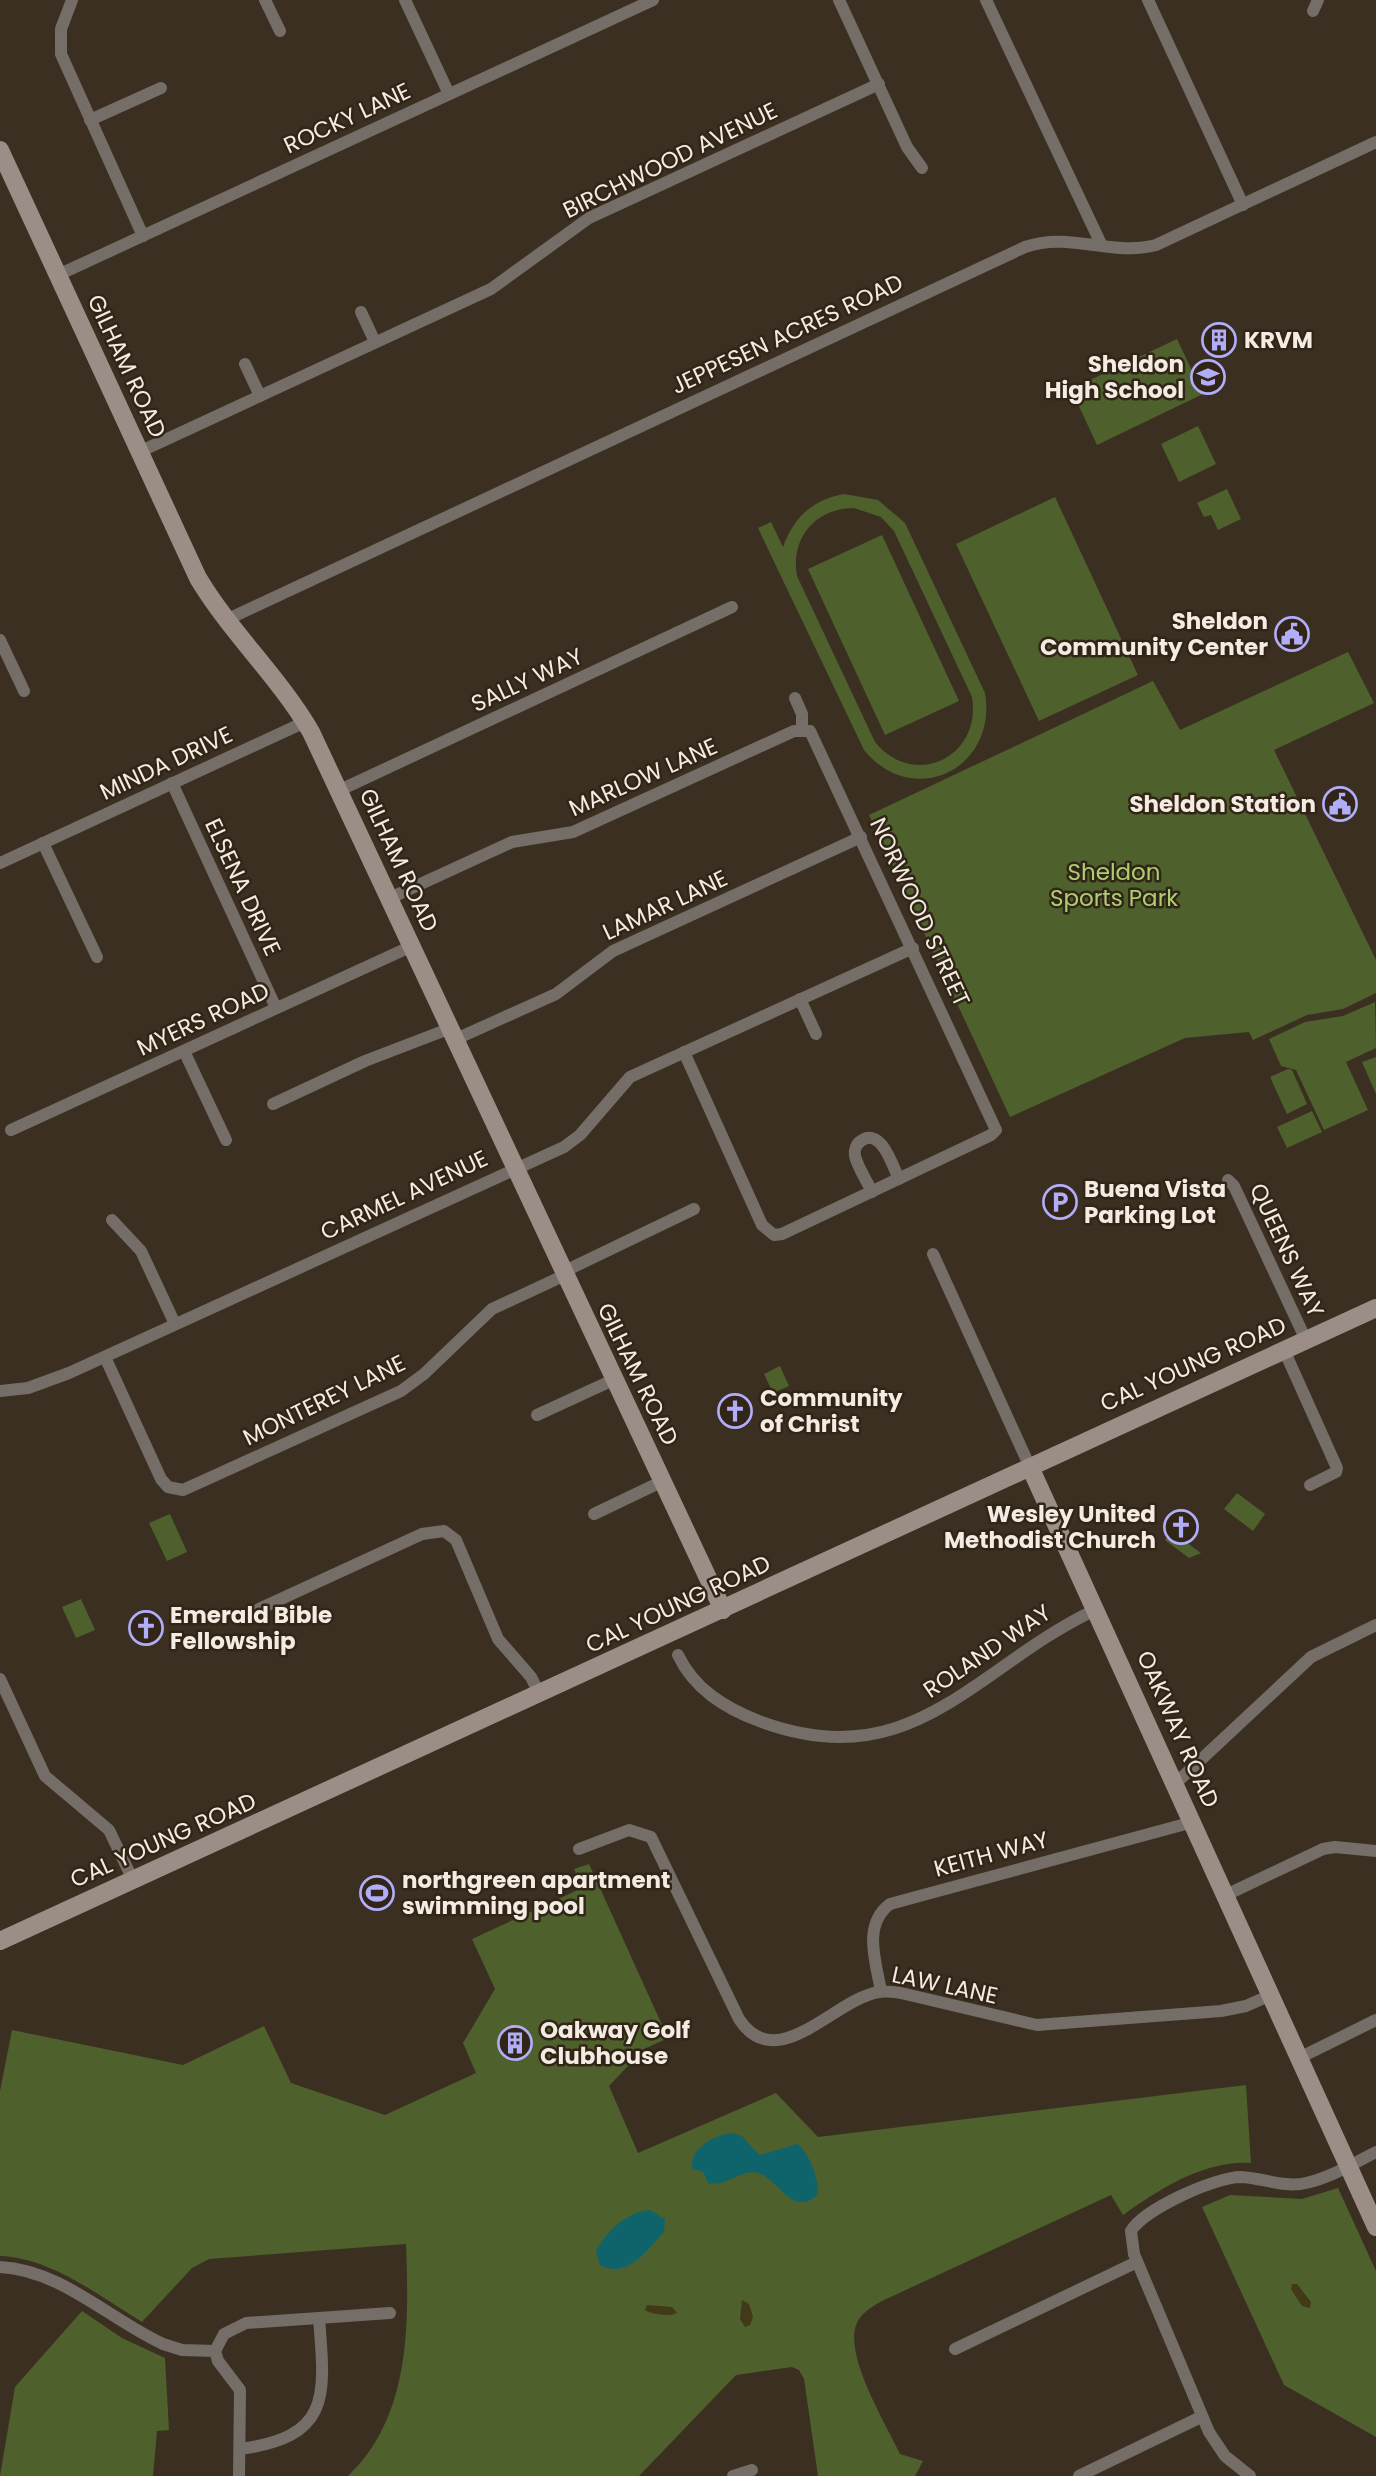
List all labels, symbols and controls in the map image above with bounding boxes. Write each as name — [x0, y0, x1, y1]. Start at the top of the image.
street label: ROCKY LANE — [278, 75, 416, 161]
street label: BIRCHWOOD AVENUE — [557, 94, 783, 226]
street label: JEPPESEN ACRES ROAD — [666, 266, 908, 402]
street label: GILHAM ROAD — [80, 289, 174, 443]
building icon: KRVM — [1200, 321, 1238, 359]
place label: KRVM — [1244, 324, 1313, 356]
place label: Sheldon High School — [1045, 348, 1184, 406]
school or university icon: Sheldon High School — [1189, 358, 1227, 396]
place label: Sheldon Community Center — [1040, 605, 1268, 663]
public building icon: Sheldon Community Center — [1273, 615, 1311, 653]
street label: SALLY WAY — [466, 640, 588, 720]
street label: MINDA DRIVE — [95, 718, 237, 808]
street label: MARLOW LANE — [564, 730, 722, 824]
street label: GILHAM ROAD — [352, 783, 446, 937]
public building icon: Sheldon Station — [1321, 785, 1359, 823]
place label: Sheldon Station — [1129, 788, 1316, 820]
street label: NORWOOD STREET — [862, 812, 978, 1012]
street label: ELSENA DRIVE — [197, 813, 289, 961]
park label: Sheldon Sports Park — [1050, 856, 1178, 914]
street label: LAMAR LANE — [597, 862, 733, 948]
street label: MYERS ROAD — [132, 974, 274, 1064]
street label: CARMEL AVENUE — [315, 1142, 493, 1248]
place label: Buena Vista Parking Lot — [1084, 1173, 1226, 1231]
street label: QUEENS WAY — [1242, 1178, 1332, 1322]
parking icon: Buena Vista Parking Lot — [1041, 1183, 1079, 1221]
street label: GILHAM ROAD — [590, 1297, 686, 1451]
street label: CAL YOUNG ROAD — [1095, 1309, 1291, 1419]
street label: MONTEREY LANE — [237, 1347, 411, 1453]
place label: Community of Christ — [760, 1382, 903, 1440]
church icon: Community of Christ — [716, 1392, 754, 1430]
place label: Wesley United Methodist Church — [944, 1498, 1156, 1556]
church icon: Wesley United Methodist Church — [1162, 1508, 1200, 1546]
street label: CAL YOUNG ROAD — [580, 1547, 776, 1661]
street label: ROLAND WAY — [917, 1597, 1057, 1705]
place label: Emerald Bible Fellowship — [170, 1599, 332, 1657]
church icon: Emerald Bible Fellowship — [127, 1609, 165, 1647]
street label: OAKWAY ROAD — [1129, 1645, 1227, 1813]
street label: CAL YOUNG ROAD — [65, 1785, 261, 1895]
street label: KEITH WAY — [930, 1823, 1052, 1885]
place label: northgreen apartment swimming pool — [402, 1864, 670, 1922]
sports icon: northgreen apartment swimming pool — [358, 1874, 396, 1912]
street label: LAW LANE — [889, 1958, 1001, 2012]
place label: Oakway Golf Clubhouse — [540, 2014, 690, 2072]
building icon: Oakway Golf Clubhouse — [496, 2024, 534, 2062]

